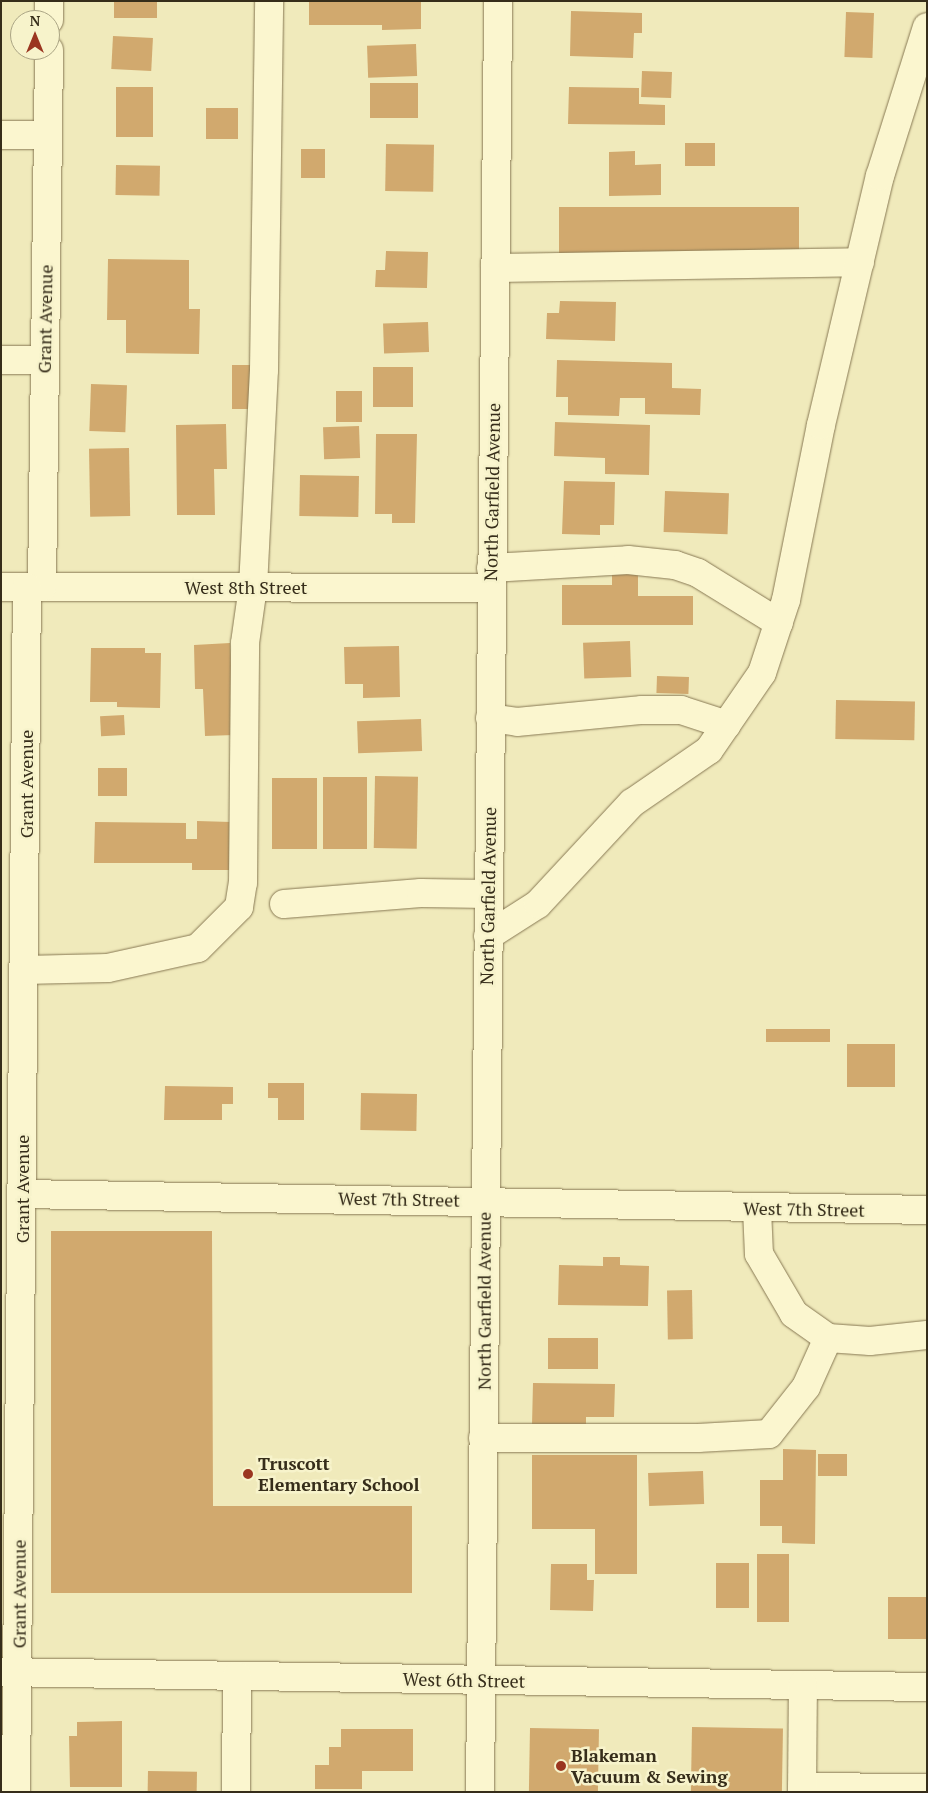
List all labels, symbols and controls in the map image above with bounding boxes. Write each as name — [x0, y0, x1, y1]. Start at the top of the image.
north arrow — [10, 10, 60, 60]
text: N — [30, 11, 40, 30]
street label: Grant Avenue — [33, 264, 57, 374]
street label: North Garfield Avenue — [480, 403, 504, 581]
street label: West 8th Street — [185, 576, 307, 598]
street label: Grant Avenue — [15, 729, 37, 839]
street label: North Garfield Avenue — [476, 807, 500, 985]
street label: Grant Avenue — [11, 1134, 33, 1244]
street label: West 7th Street — [338, 1187, 460, 1211]
street label: West 7th Street — [743, 1197, 865, 1221]
street label: North Garfield Avenue — [473, 1212, 495, 1390]
place label: Truscott Elementary School — [258, 1453, 420, 1496]
marker: Truscott Elementary School — [242, 1468, 254, 1480]
street label: Grant Avenue — [8, 1539, 30, 1649]
street label: West 6th Street — [402, 1668, 526, 1692]
place label: Blakeman Vacuum & Sewing — [571, 1745, 728, 1788]
marker: Blakeman Vacuum & Sewing — [555, 1760, 567, 1772]

